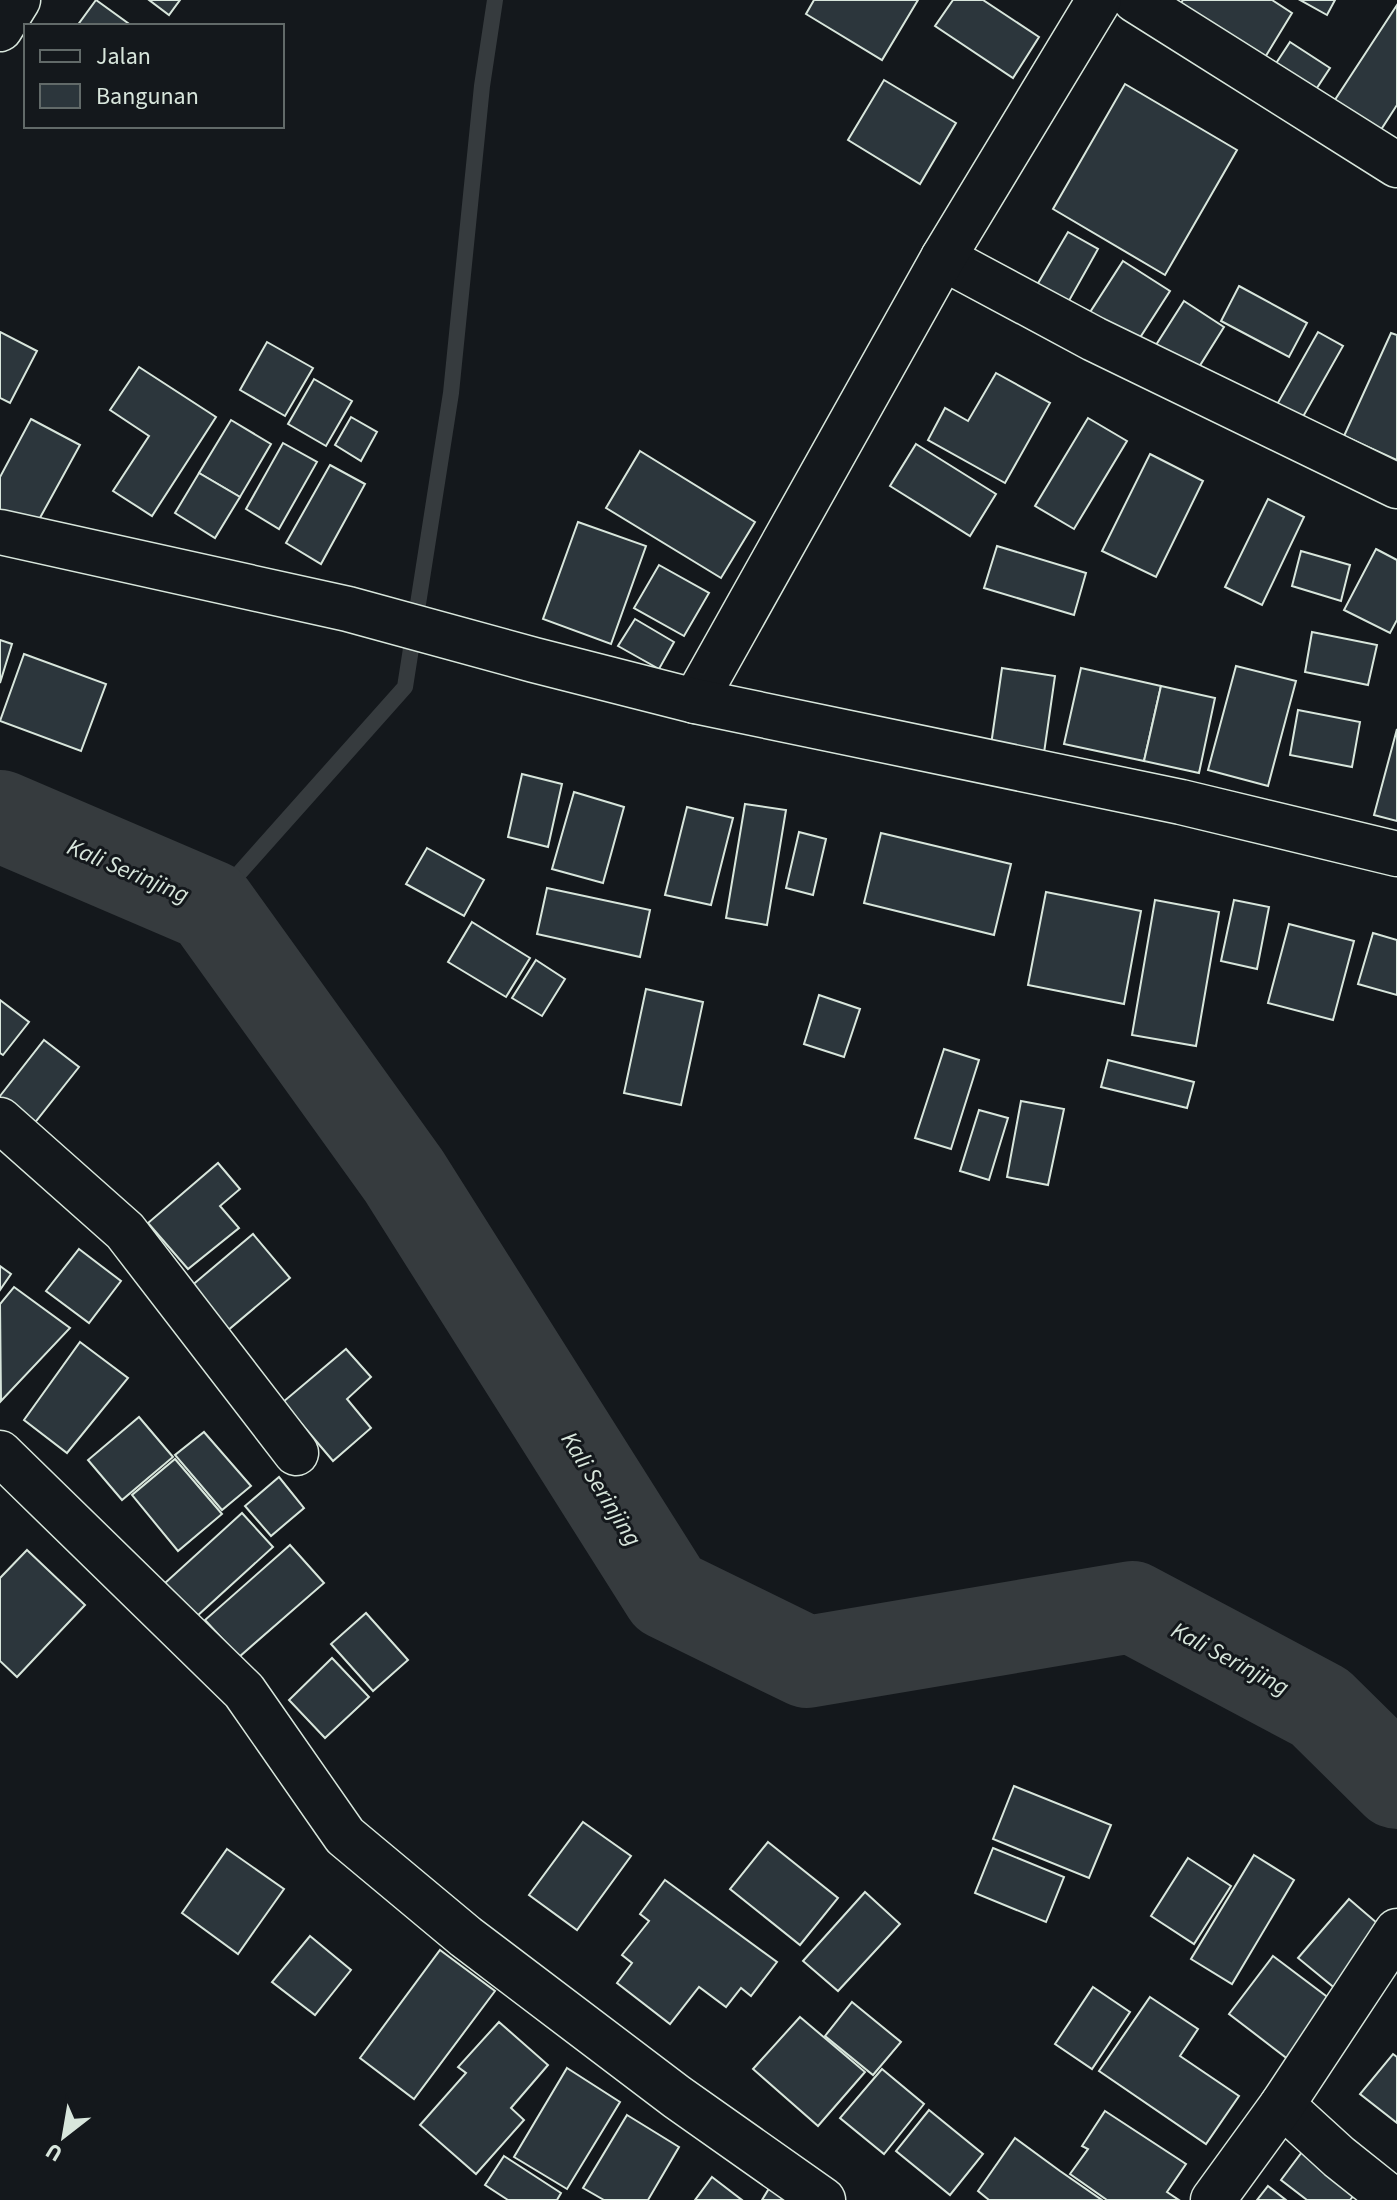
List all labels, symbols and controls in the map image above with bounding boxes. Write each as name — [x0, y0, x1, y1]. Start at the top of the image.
legend — [24, 24, 284, 128]
text: Jalan — [96, 39, 151, 74]
text: Bangunan — [96, 79, 199, 114]
water label: Kali Serinjing — [62, 830, 194, 912]
water label: Kali Serinjing — [552, 1425, 650, 1553]
water label: Kali Serinjing — [1165, 1613, 1295, 1705]
north arrow — [24, 2096, 104, 2176]
text: U — [40, 2135, 69, 2170]

